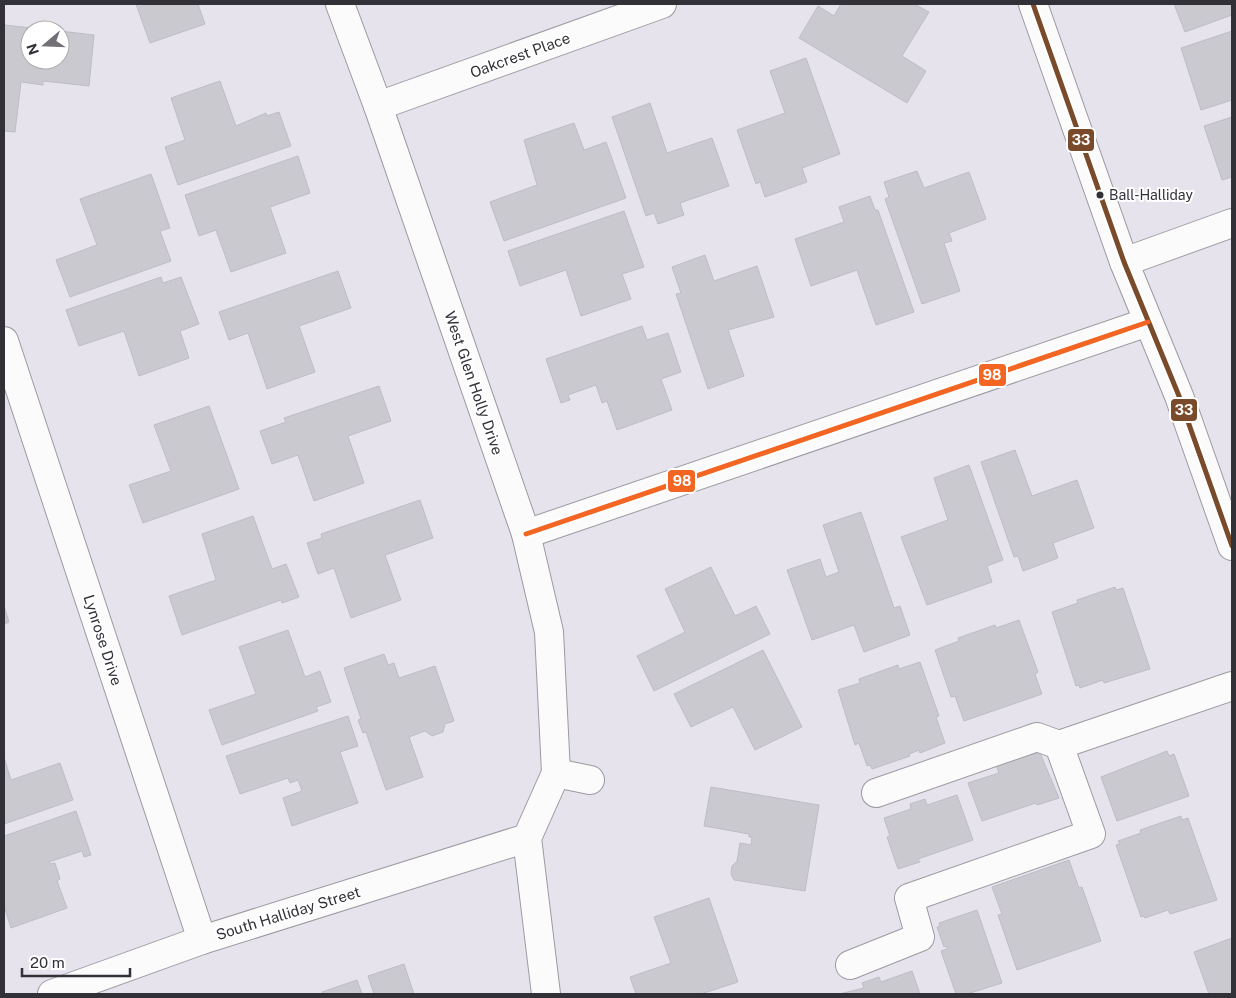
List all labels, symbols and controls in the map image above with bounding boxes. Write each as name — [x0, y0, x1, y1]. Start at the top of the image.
north arrow — [20, 20, 70, 70]
street label: Oakcrest Place — [468, 29, 572, 81]
text: N — [23, 41, 42, 57]
line badge: 33 — [1067, 128, 1095, 152]
text: 33 — [1072, 132, 1090, 148]
place label: Ball-Halliday — [1109, 187, 1193, 203]
marker: Ball-Halliday — [1095, 190, 1105, 200]
street label: West Glen Holly Drive — [441, 309, 507, 457]
line badge: 98 — [978, 363, 1007, 387]
text: 98 — [983, 367, 1001, 383]
line badge: 33 — [1170, 398, 1198, 422]
text: 33 — [1175, 402, 1193, 418]
line badge: 98 — [667, 469, 696, 493]
text: 98 — [673, 473, 691, 489]
street label: Lynrose Drive — [80, 592, 126, 688]
street label: South Halliday Street — [214, 883, 362, 943]
scale bar — [22, 946, 130, 978]
text: 20 m — [30, 954, 65, 971]

